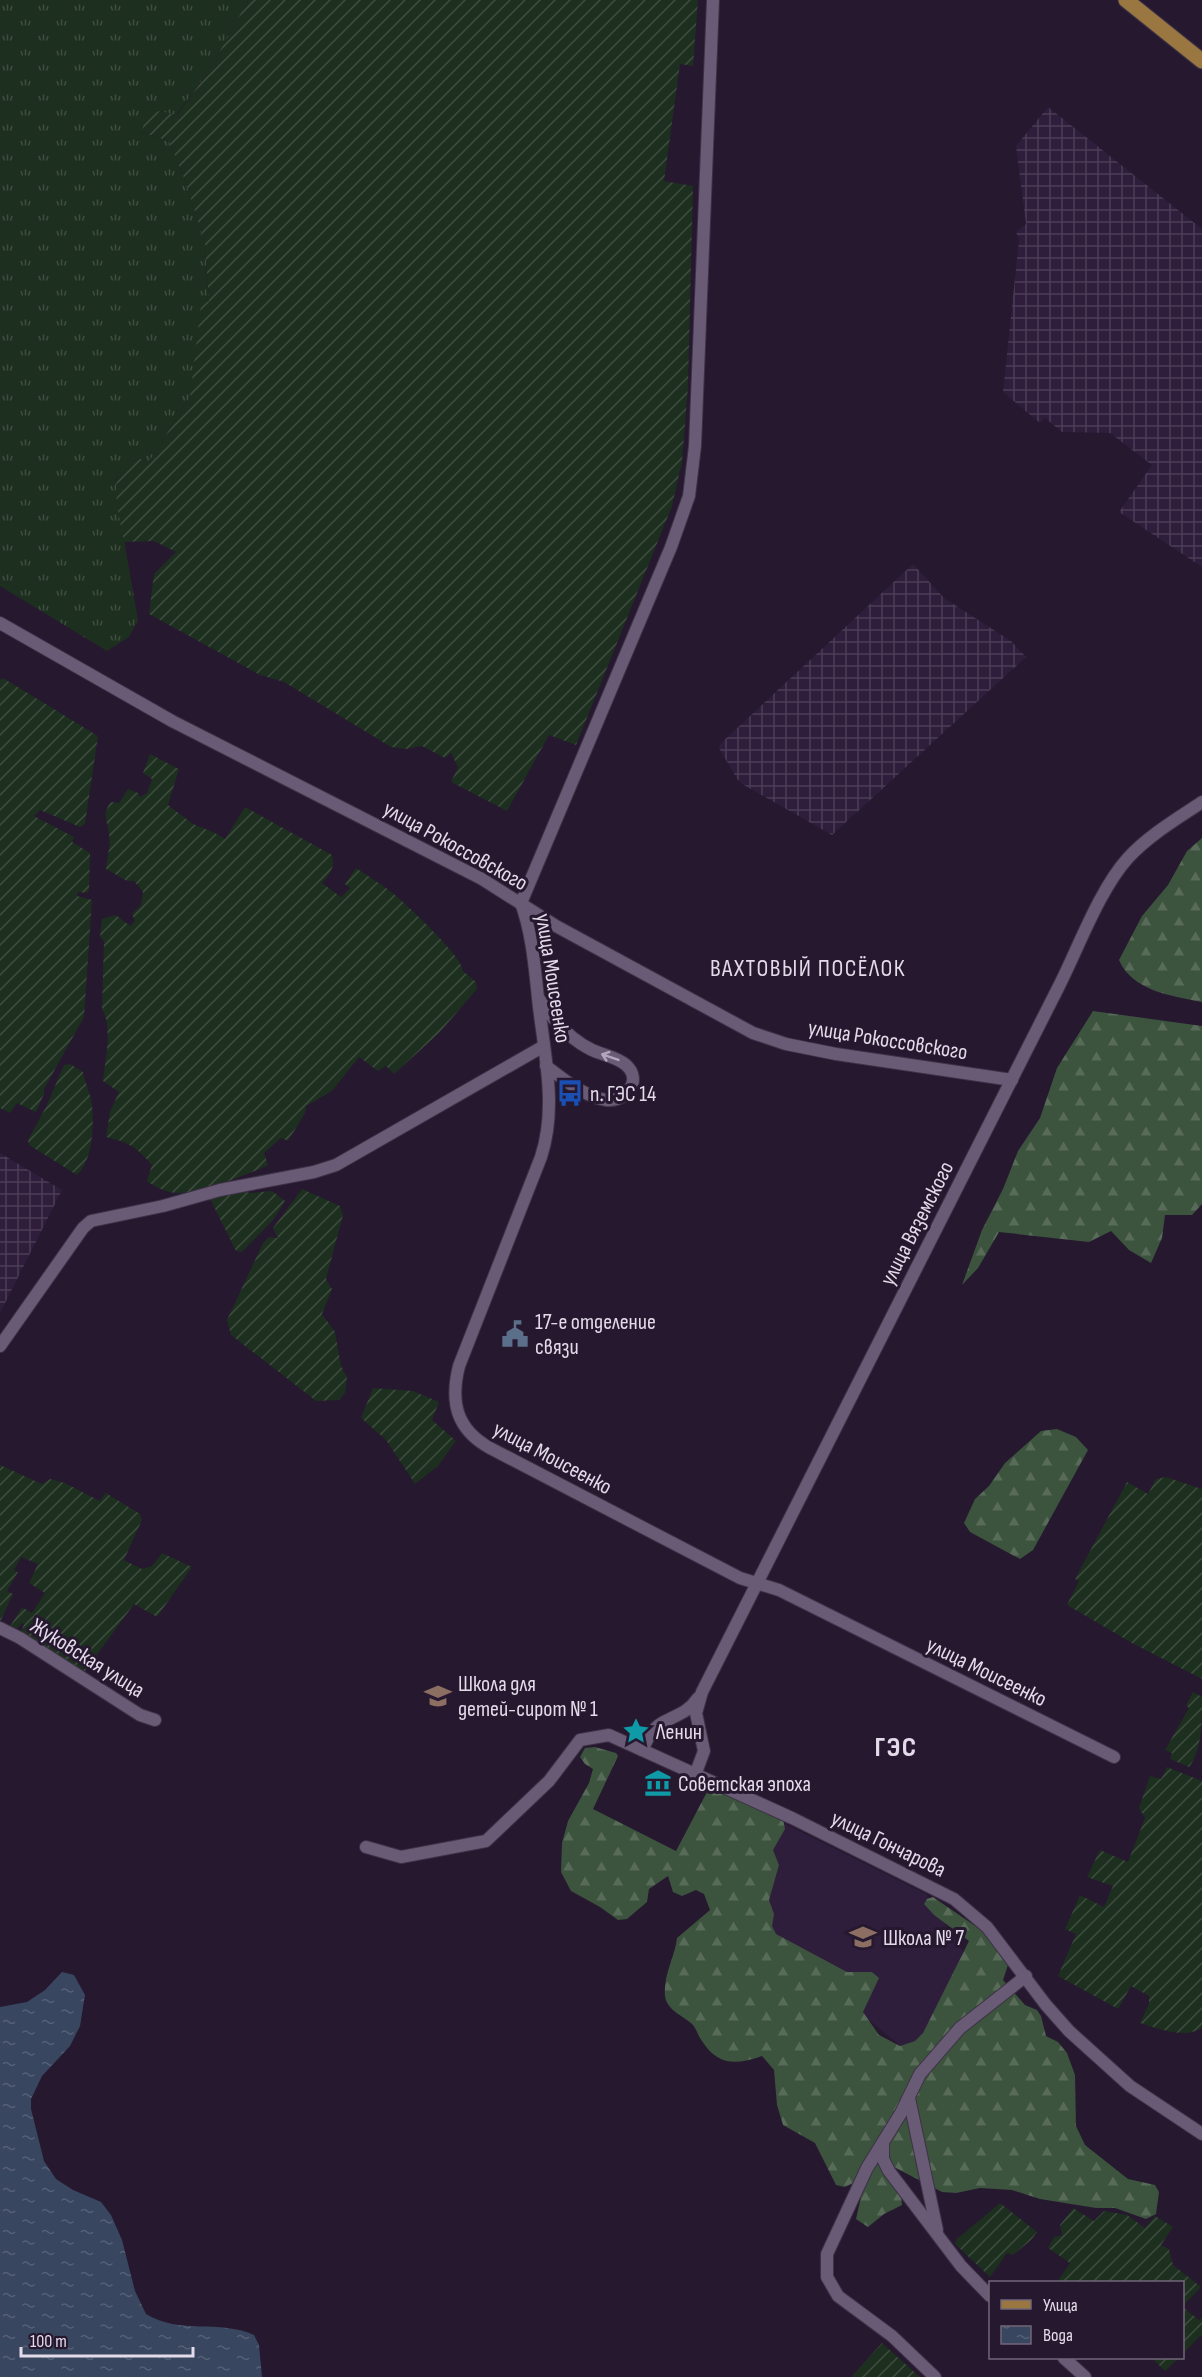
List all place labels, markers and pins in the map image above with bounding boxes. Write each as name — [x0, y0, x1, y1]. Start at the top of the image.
bus stop icon: п. ГЭС 14 — [555, 1078, 585, 1108]
place label: п. ГЭС 14 — [590, 1081, 656, 1108]
place label: 17-е отделение связи — [535, 1309, 656, 1361]
public building icon: 17-е отделение связи — [500, 1319, 530, 1349]
place label: Школа для детей-сирот № 1 — [458, 1671, 598, 1723]
school or university icon: Школа для детей-сирот № 1 — [423, 1681, 453, 1711]
place icon: Ленин — [621, 1716, 651, 1746]
place label: Ленин — [655, 1719, 702, 1746]
museum icon: Советская эпоха — [643, 1768, 673, 1798]
place label: Советская эпоха — [678, 1771, 811, 1798]
school or university icon: Школа № 7 — [848, 1922, 878, 1952]
place label: Школа № 7 — [883, 1925, 964, 1952]

